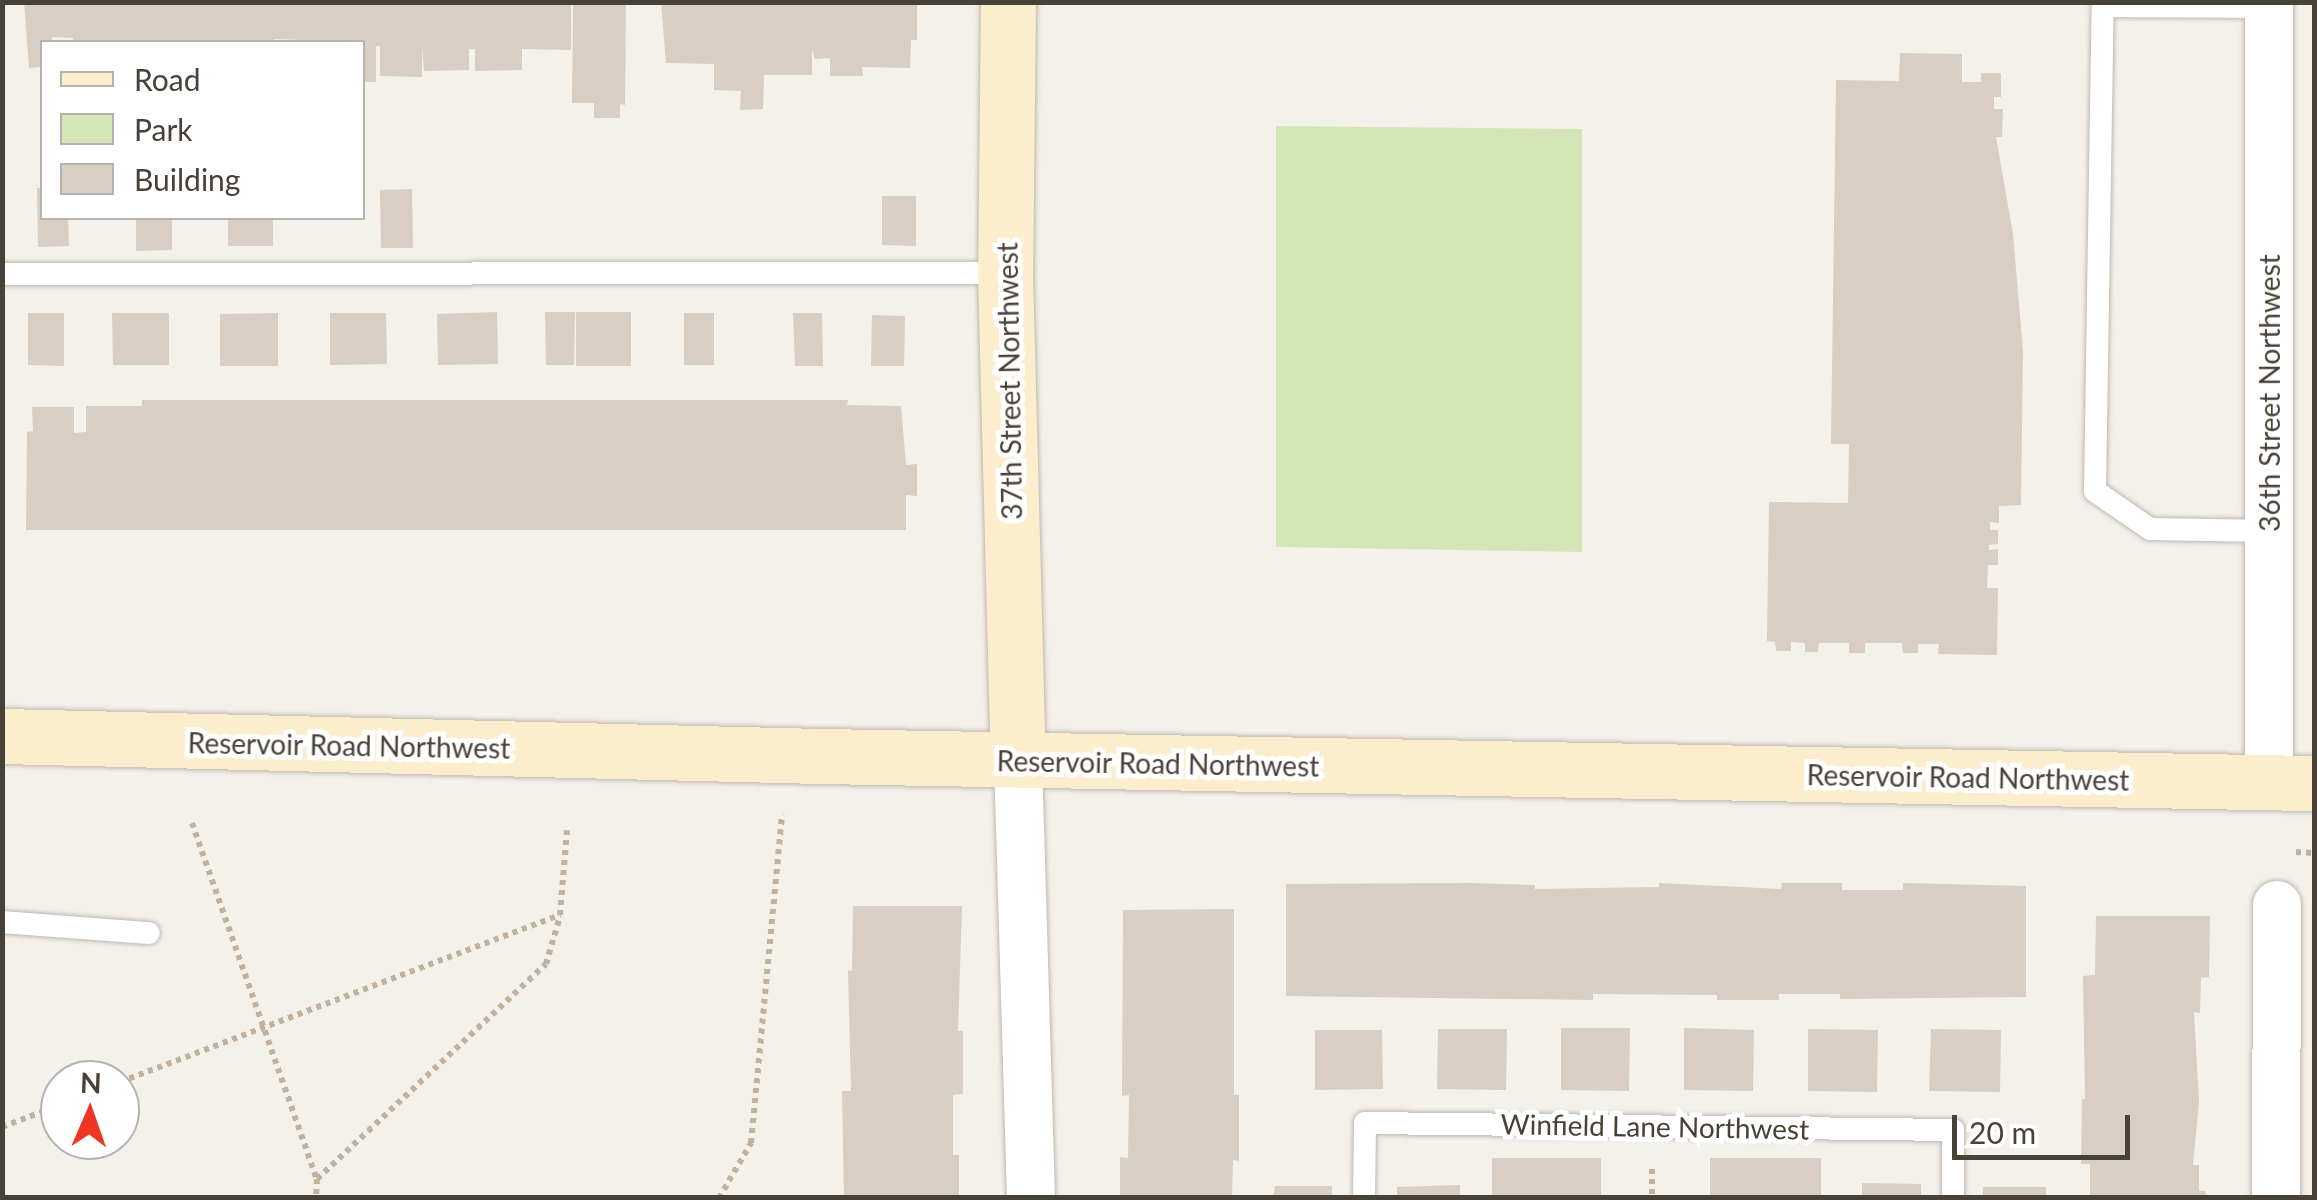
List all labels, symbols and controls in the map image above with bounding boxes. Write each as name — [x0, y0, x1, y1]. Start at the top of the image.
legend — [40, 40, 365, 220]
text: Road — [134, 61, 201, 97]
text: Park — [134, 111, 193, 147]
text: Building — [134, 161, 240, 197]
street label: 37th Street Northwest — [990, 242, 1028, 520]
street label: 36th Street Northwest — [2252, 254, 2286, 532]
street label: Reservoir Road Northwest — [187, 725, 511, 765]
street label: Reservoir Road Northwest — [996, 743, 1320, 783]
street label: Reservoir Road Northwest — [1806, 757, 2130, 797]
north arrow — [40, 1060, 140, 1160]
text: N — [80, 1065, 102, 1099]
scale bar — [1957, 1095, 2134, 1157]
street label: Winfield Lane Northwest — [1500, 1107, 1810, 1145]
text: 20 m — [1969, 1114, 2036, 1150]

